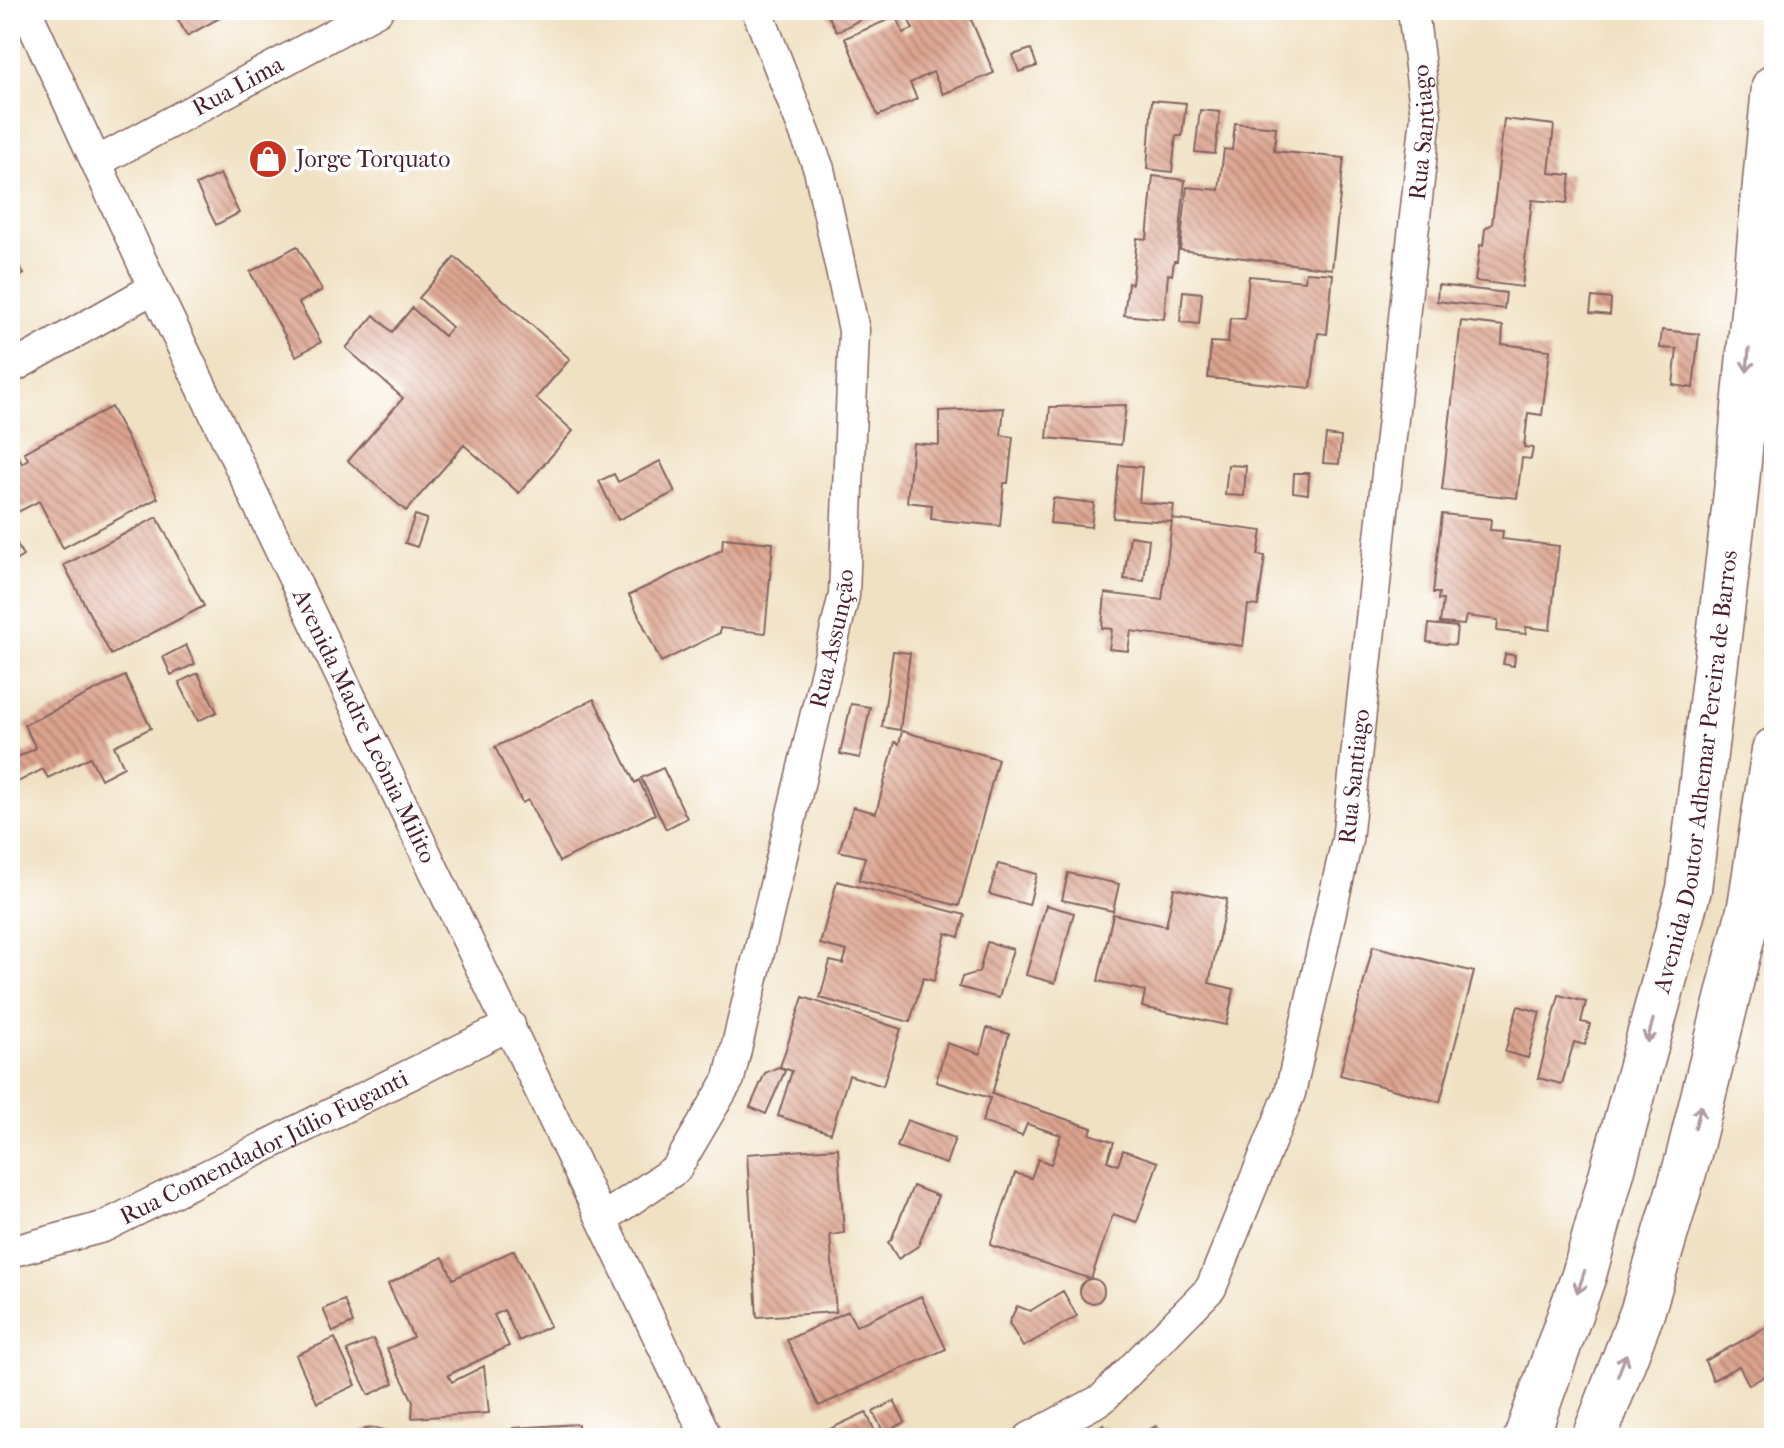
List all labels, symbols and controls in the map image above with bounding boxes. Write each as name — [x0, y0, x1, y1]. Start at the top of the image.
street label: Rua Lima — [187, 49, 289, 122]
street label: Rua Santiago — [1403, 63, 1440, 201]
shop icon: Jorge Torquato — [247, 138, 289, 180]
place label: Jorge Torquato — [294, 145, 450, 173]
one-way arrow — [1741, 346, 1756, 373]
street label: Avenida Doutor Adhemar Pereira de Barros — [1647, 548, 1743, 997]
street label: Rua Assunção — [804, 569, 859, 711]
street label: Avenida Madre Leônia Milito — [286, 583, 442, 868]
street label: Rua Santiago — [1333, 707, 1375, 846]
one-way arrow — [1642, 1018, 1657, 1044]
street label: Rua Comendador Júlio Fuganti — [115, 1064, 413, 1230]
one-way arrow — [1692, 1104, 1707, 1130]
one-way arrow — [1573, 1269, 1588, 1294]
one-way arrow — [1616, 1353, 1630, 1378]

